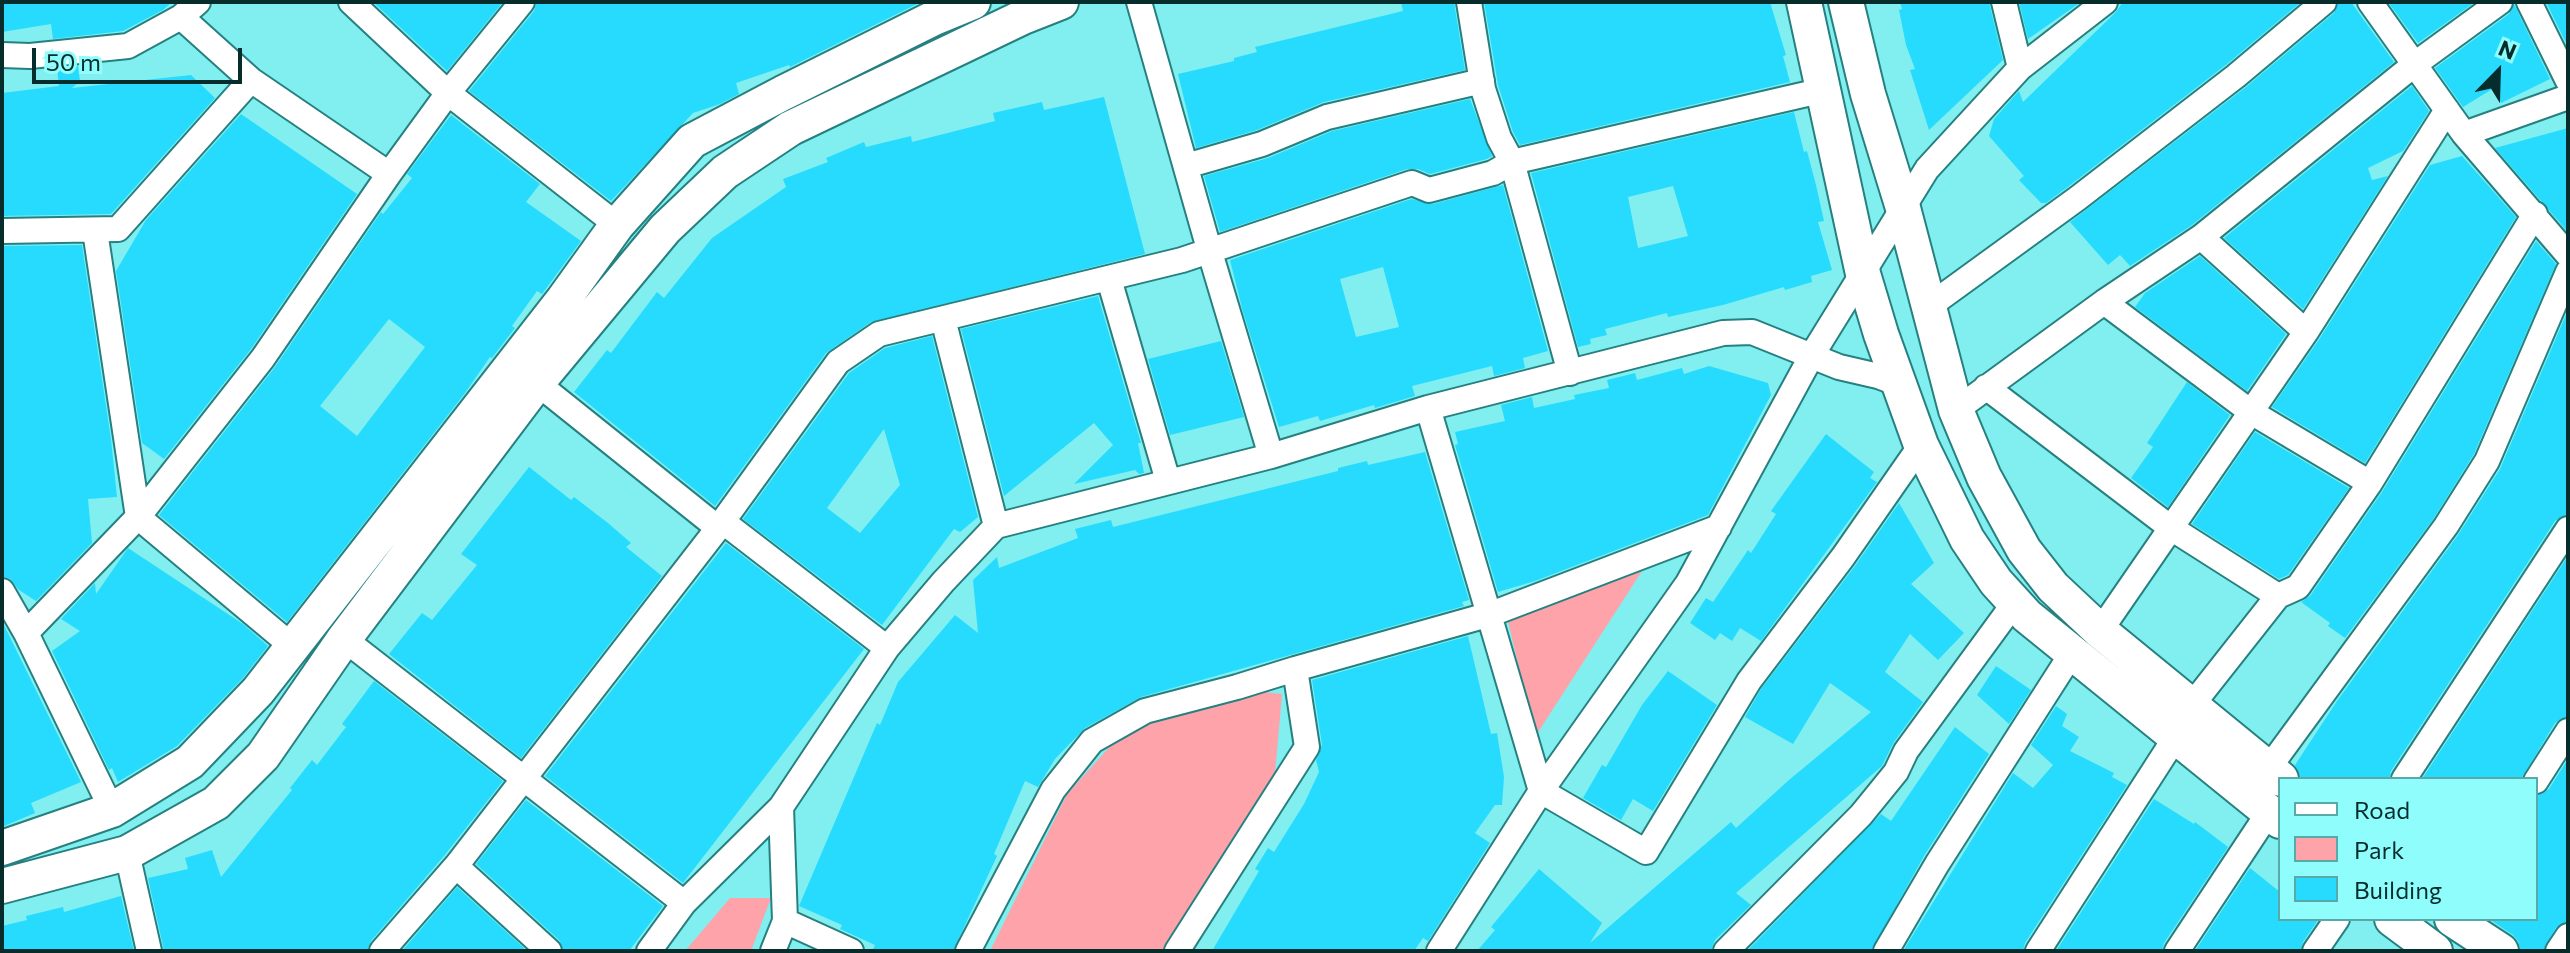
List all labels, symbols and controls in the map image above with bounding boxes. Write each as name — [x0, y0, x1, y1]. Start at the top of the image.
scale bar — [36, 32, 246, 82]
north arrow — [2458, 32, 2538, 112]
text: N — [2495, 34, 2520, 65]
text: 50 m — [46, 47, 101, 76]
legend — [2278, 777, 2538, 921]
text: Road — [2354, 795, 2410, 824]
text: Park — [2354, 835, 2404, 864]
text: Building — [2354, 875, 2442, 904]

